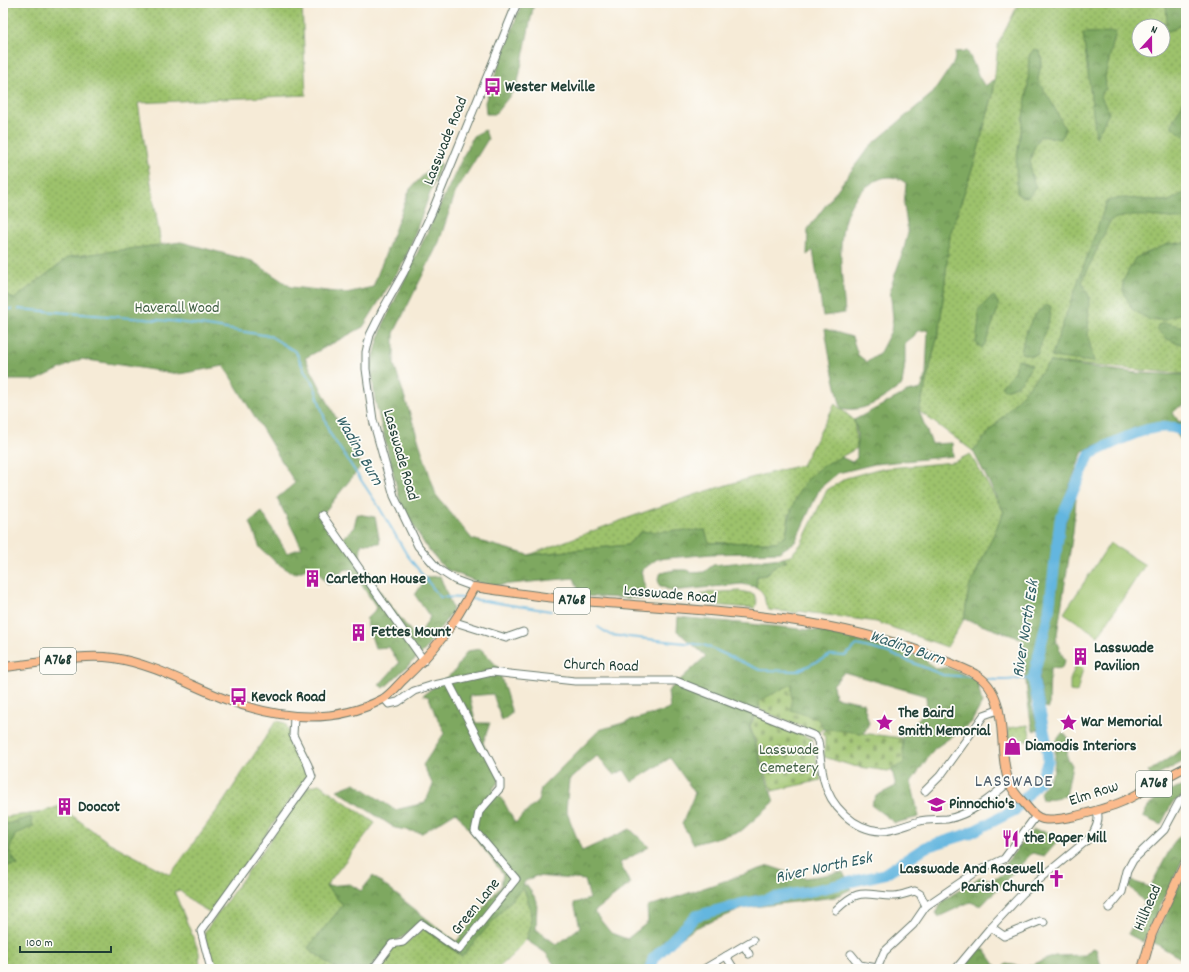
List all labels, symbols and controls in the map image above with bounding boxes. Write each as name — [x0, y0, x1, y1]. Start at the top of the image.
north arrow — [1131, 18, 1171, 58]
text: N — [1148, 22, 1160, 39]
place label: Wester Melville — [505, 76, 595, 99]
bus stop icon: Wester Melville — [482, 77, 502, 97]
street label: Lasswade Road — [418, 93, 474, 189]
park label: Haverall Wood — [134, 297, 220, 320]
street label: Lasswade Road — [376, 407, 424, 503]
water label: Wading Burn — [328, 411, 388, 492]
place label: Carlethan House — [326, 568, 426, 591]
building icon: Carlethan House — [303, 569, 323, 589]
water label: River North Esk — [1007, 577, 1047, 679]
street label: Lasswade Road — [622, 579, 718, 611]
road number: A768 — [554, 588, 590, 614]
place label: Fettes Mount — [371, 621, 451, 644]
building icon: Fettes Mount — [348, 622, 368, 642]
water label: Wading Burn — [866, 625, 949, 673]
place label: Lasswade Pavilion — [1094, 637, 1154, 678]
building icon: Lasswade Pavilion — [1071, 647, 1091, 667]
road number: A768 — [40, 648, 76, 674]
street label: Church Road — [563, 653, 639, 679]
place label: Kevock Road — [251, 686, 326, 709]
bus stop icon: Kevock Road — [228, 687, 248, 707]
place label: The Baird Smith Memorial — [898, 702, 991, 743]
place label: War Memorial — [1081, 711, 1162, 734]
place icon: The Baird Smith Memorial — [875, 712, 895, 732]
place icon: War Memorial — [1058, 712, 1078, 732]
place label: Diamodis Interiors — [1025, 735, 1137, 758]
shop icon: Diamodis Interiors — [1002, 736, 1022, 756]
park label: Lasswade Cemetery — [759, 739, 819, 780]
district label: LASSWADE — [975, 770, 1053, 795]
road number: A768 — [1136, 771, 1172, 797]
street label: Elm Row — [1066, 775, 1122, 813]
place label: Pinnochio's — [949, 793, 1015, 816]
school or university icon: Pinnochio's — [926, 794, 946, 814]
place label: Doocot — [78, 796, 120, 819]
building icon: Doocot — [55, 797, 75, 817]
place label: the Paper Mill — [1024, 827, 1107, 850]
restaurant icon: the Paper Mill — [1001, 828, 1021, 848]
water label: River North Esk — [773, 847, 877, 891]
place label: Lasswade And Rosewell Parish Church — [900, 858, 1044, 899]
church icon: Lasswade And Rosewell Parish Church — [1047, 868, 1067, 888]
street label: Green Lane — [446, 873, 506, 941]
street label: Hillhead — [1128, 881, 1168, 935]
scale bar — [20, 928, 111, 954]
text: 100 m — [26, 935, 53, 952]

